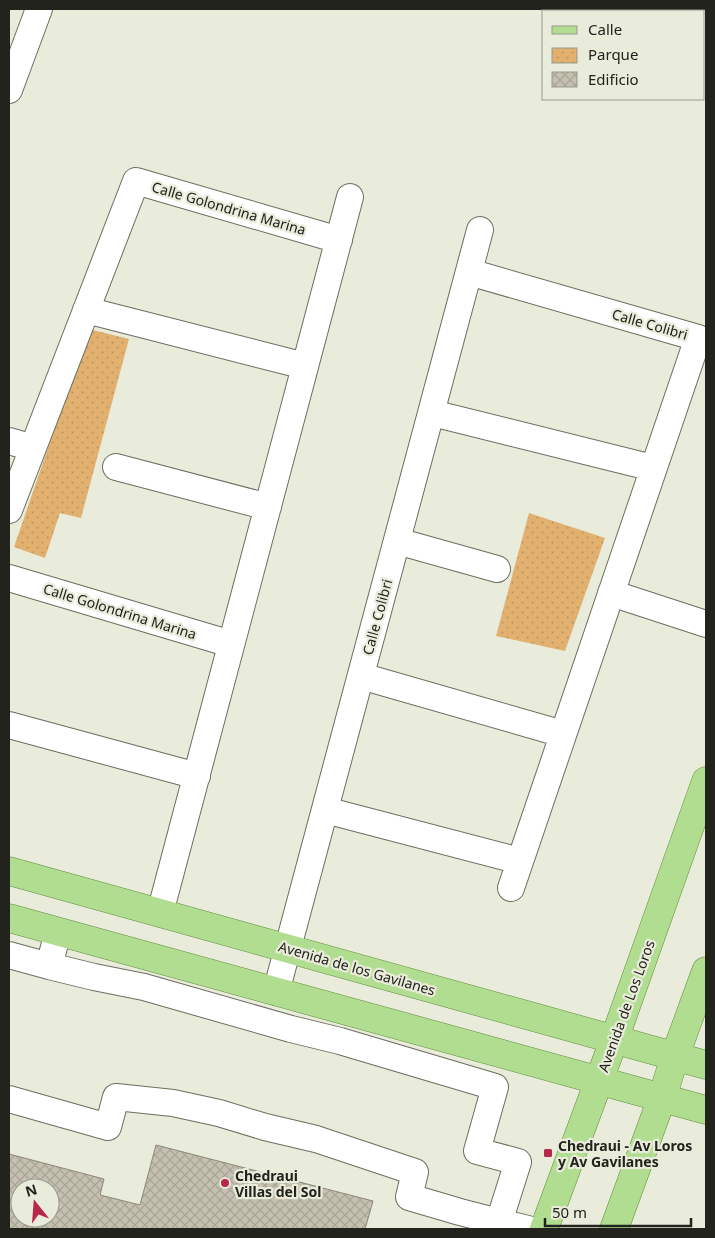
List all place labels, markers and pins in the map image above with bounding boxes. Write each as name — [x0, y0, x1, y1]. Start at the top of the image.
place label: Chedraui - Av Loros y Av Gavilanes — [558, 1136, 692, 1171]
marker: Chedraui - Av Loros y Av Gavilanes — [542, 1147, 554, 1159]
place label: Chedraui Villas del Sol — [235, 1166, 321, 1201]
marker: Chedraui Villas del Sol — [219, 1177, 231, 1189]

